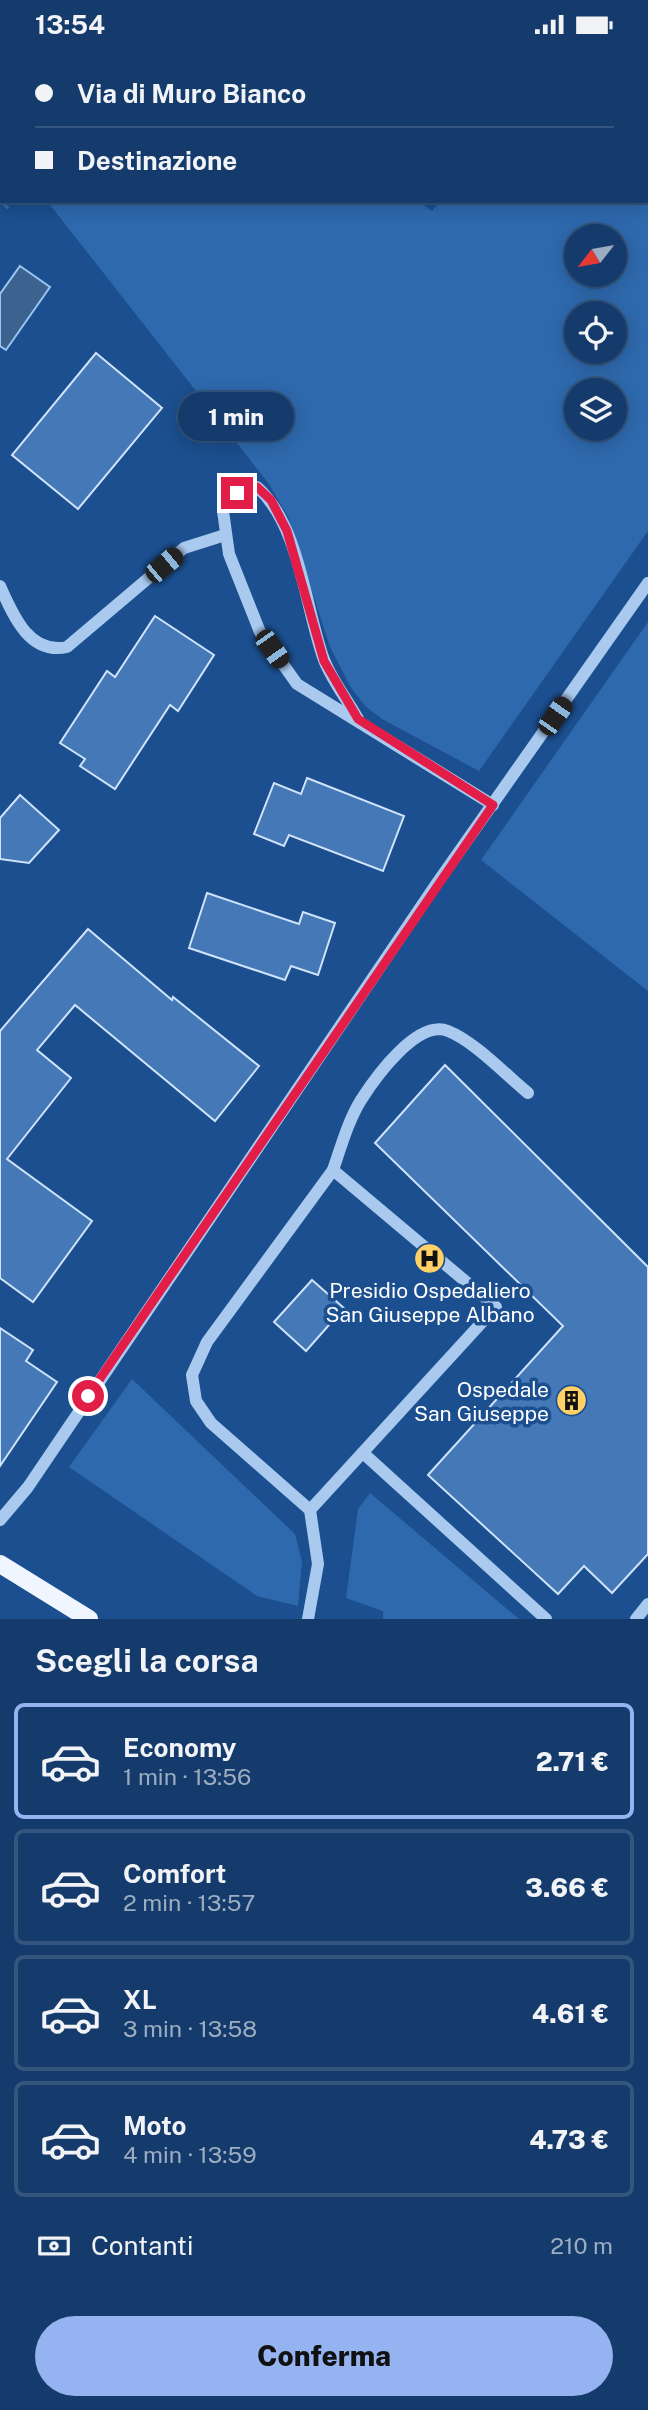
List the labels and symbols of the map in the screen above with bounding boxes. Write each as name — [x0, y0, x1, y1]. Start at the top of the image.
north arrow — [564, 224, 626, 287]
callout: 1 min — [179, 391, 295, 441]
route end — [221, 477, 253, 509]
car — [142, 543, 187, 587]
car — [252, 626, 293, 672]
car — [535, 693, 576, 739]
hospital icon: Presidio Ospedaliero San Giuseppe Albano — [413, 1241, 447, 1275]
place label: Presidio Ospedaliero San Giuseppe Albano — [325, 1278, 535, 1327]
place label: Ospedale San Giuseppe — [414, 1377, 549, 1426]
route start — [72, 1380, 104, 1412]
building icon: Ospedale San Giuseppe — [555, 1384, 589, 1418]

